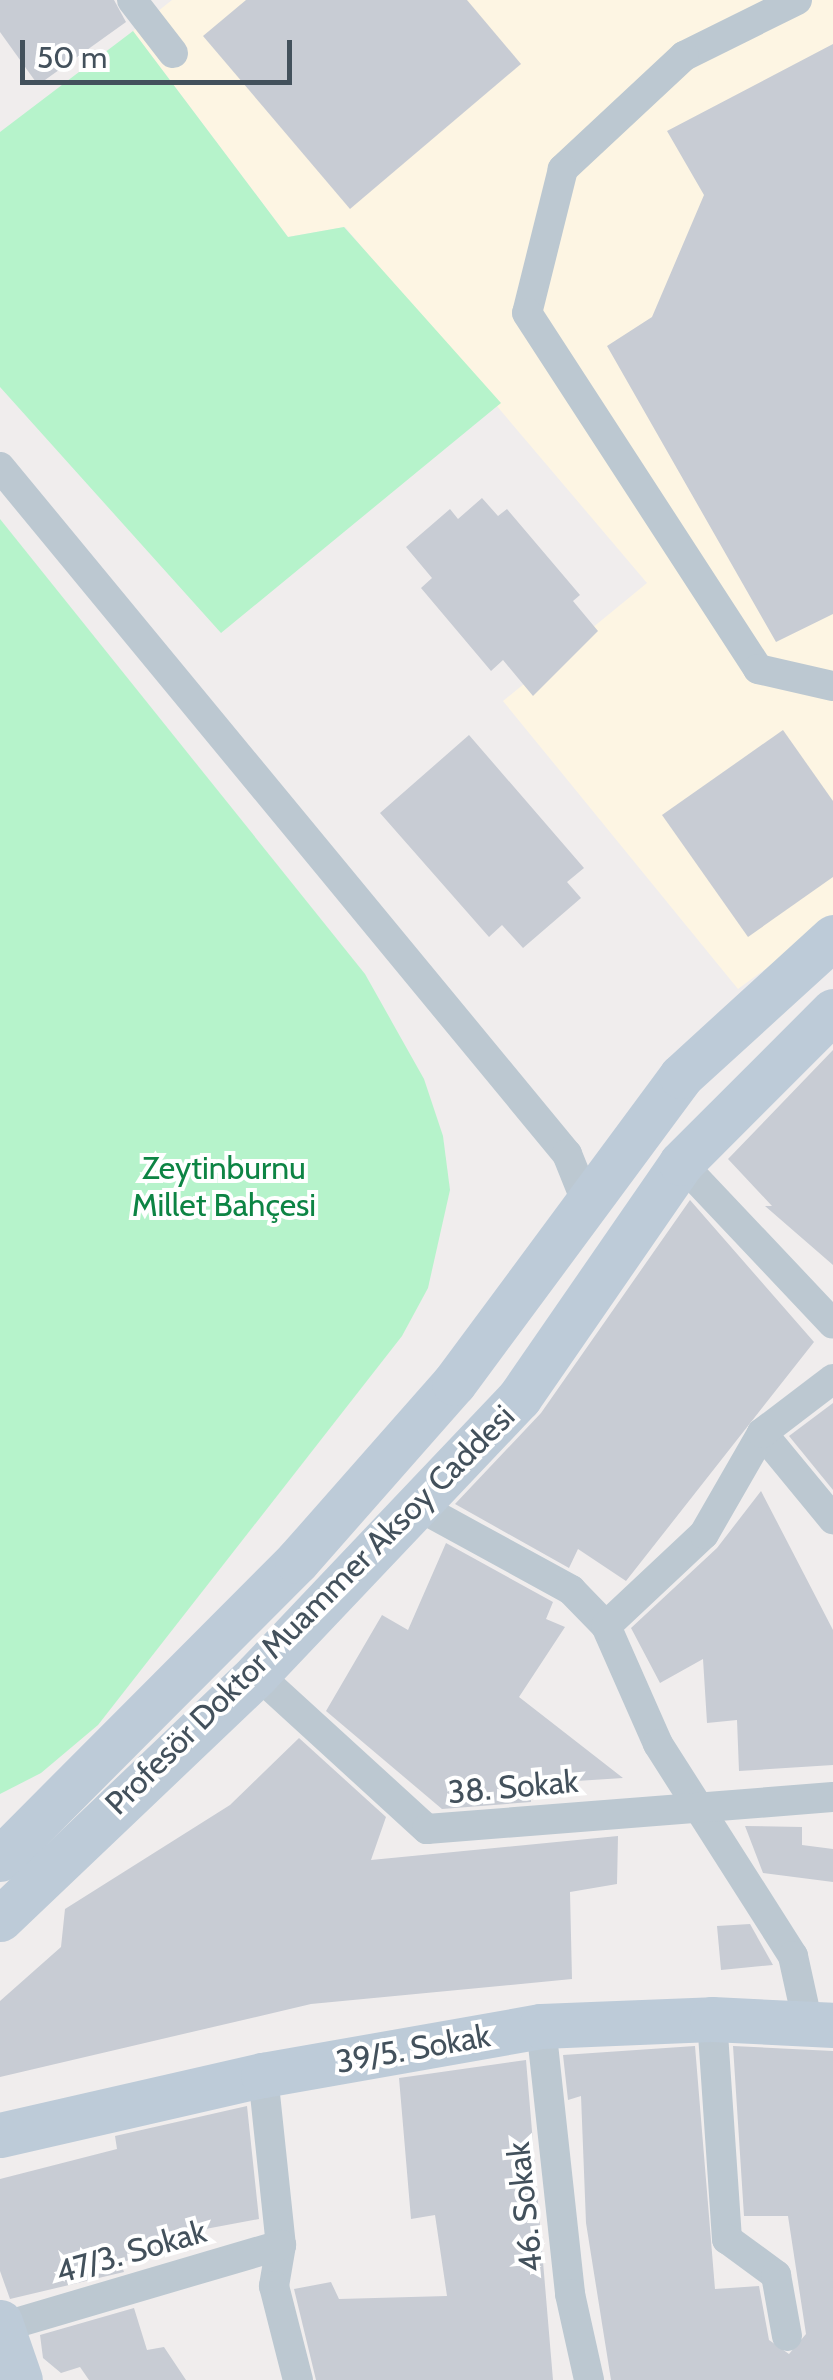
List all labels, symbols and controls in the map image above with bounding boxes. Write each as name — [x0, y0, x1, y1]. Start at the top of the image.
scale bar — [25, 20, 298, 82]
text: 50 m — [37, 39, 107, 76]
park label: Zeytinburnu Millet Bahçesi — [132, 1150, 316, 1225]
street label: Profesör Doktor Muammer Aksoy Caddesi — [97, 1397, 523, 1823]
street label: 38. Sokak — [446, 1762, 580, 1812]
street label: 39/5. Sokak — [333, 2017, 493, 2081]
street label: 46. Sokak — [499, 2140, 551, 2274]
street label: 47/3. Sokak — [51, 2212, 211, 2292]

